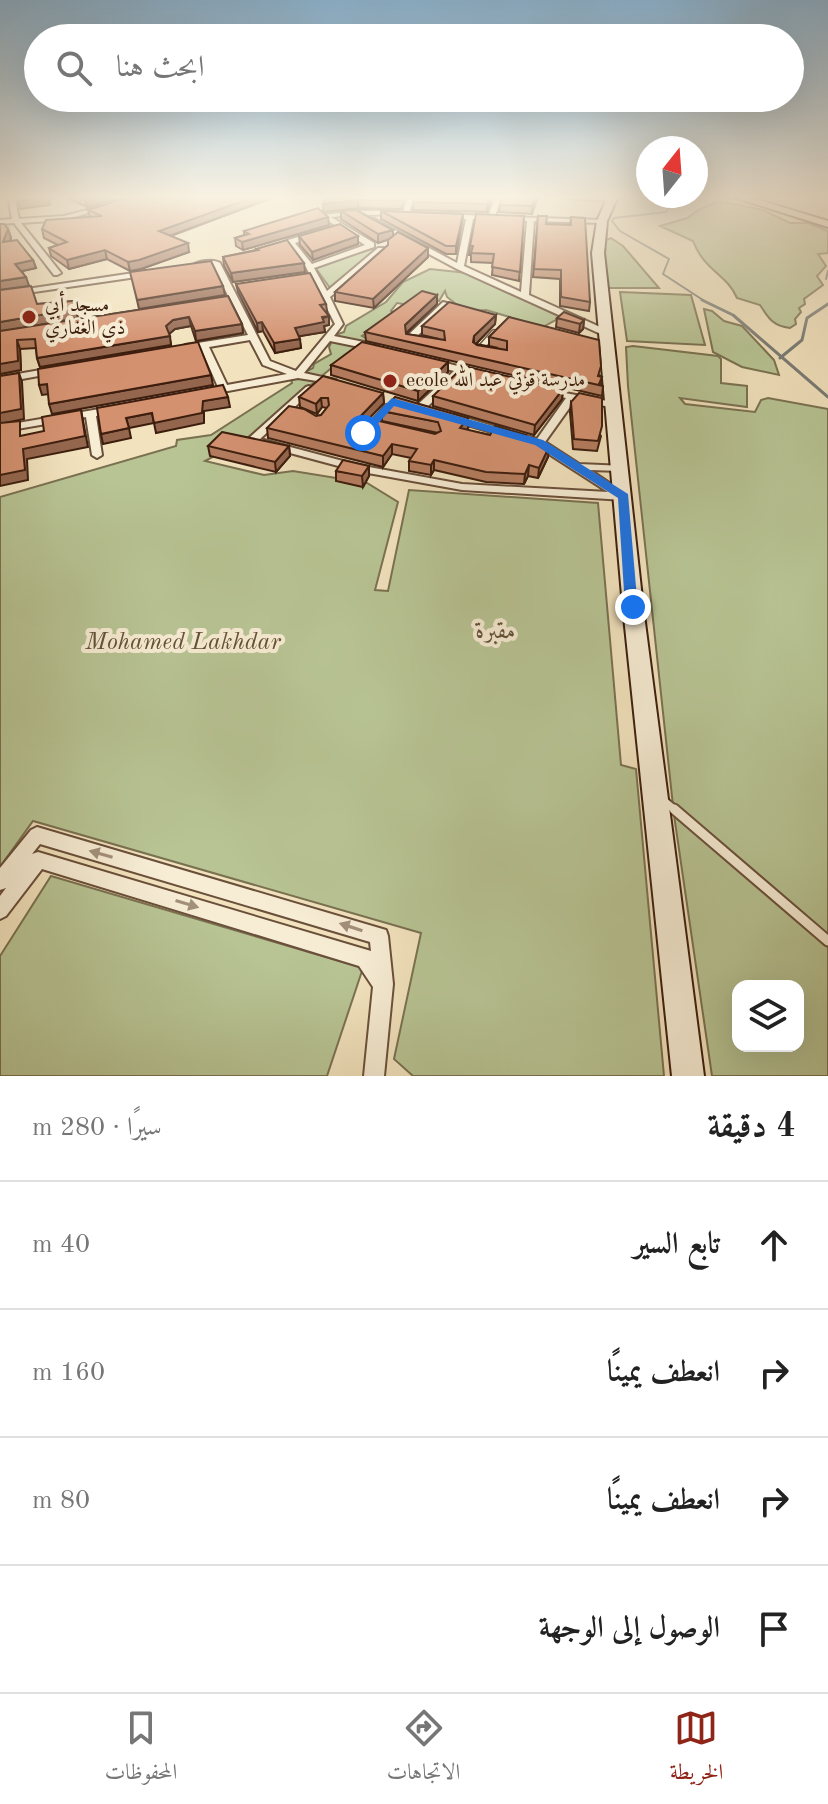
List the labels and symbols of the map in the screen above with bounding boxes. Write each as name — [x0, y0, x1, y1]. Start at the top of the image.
north arrow — [636, 136, 708, 208]
place label: مسجد أبي ذي الغفاري — [45, 290, 125, 343]
marker: مسجد أبي ذي الغفاري — [20, 308, 38, 326]
place label: ecole مدرسة قوتي عبد الله — [406, 364, 585, 395]
marker: ecole مدرسة قوتي عبد الله — [381, 372, 399, 390]
route start — [345, 415, 381, 451]
route end — [615, 589, 651, 625]
park label: مقبرة — [475, 620, 516, 645]
park label: Mohamed Lakhdar — [84, 631, 281, 655]
one-way arrow — [89, 847, 113, 860]
one-way arrow — [175, 898, 199, 910]
one-way arrow — [338, 921, 362, 933]

